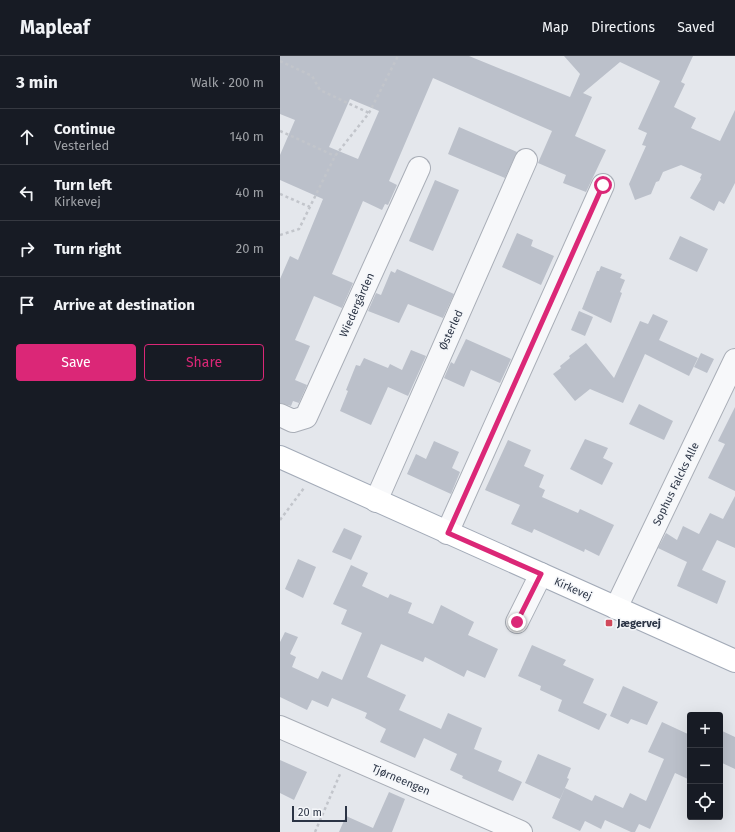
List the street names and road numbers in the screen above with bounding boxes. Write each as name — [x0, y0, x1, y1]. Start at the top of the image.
street label: Wiedergården — [337, 271, 377, 339]
street label: Østerled — [436, 308, 466, 352]
street label: Sophus Falcks Alle — [650, 440, 702, 528]
street label: Kirkevej — [552, 575, 594, 603]
street label: Tjørneengen — [370, 762, 432, 798]

